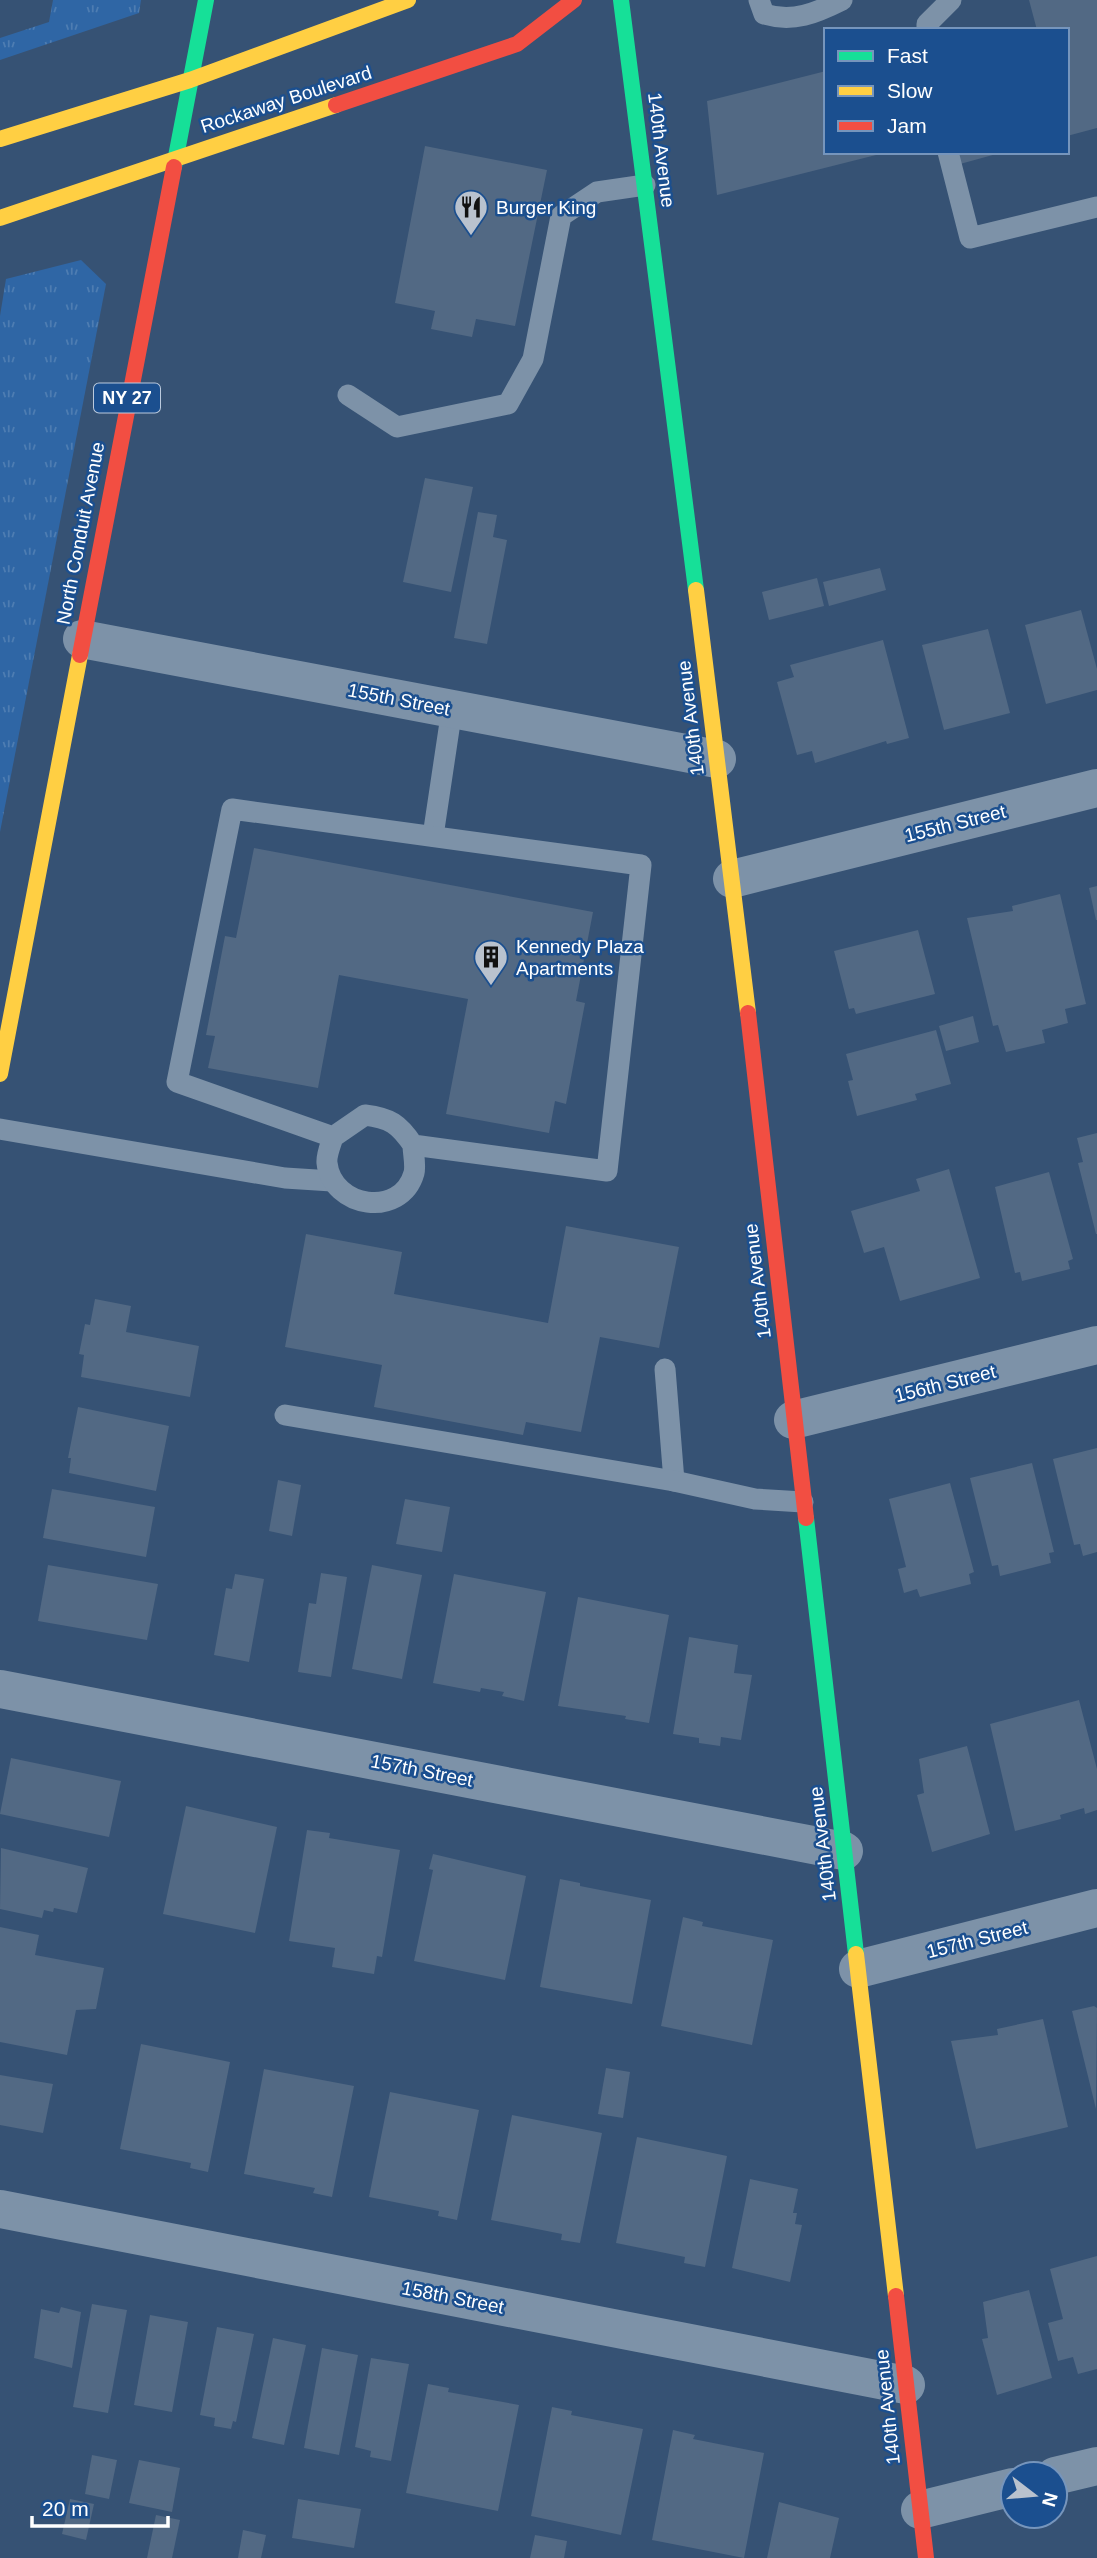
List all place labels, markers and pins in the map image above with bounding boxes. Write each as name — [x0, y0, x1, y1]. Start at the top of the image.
restaurant icon: Burger King — [452, 188, 490, 237]
place label: Burger King — [496, 197, 596, 218]
place label: Kennedy Plaza Apartments — [516, 936, 644, 979]
building icon: Kennedy Plaza Apartments — [472, 938, 510, 987]

